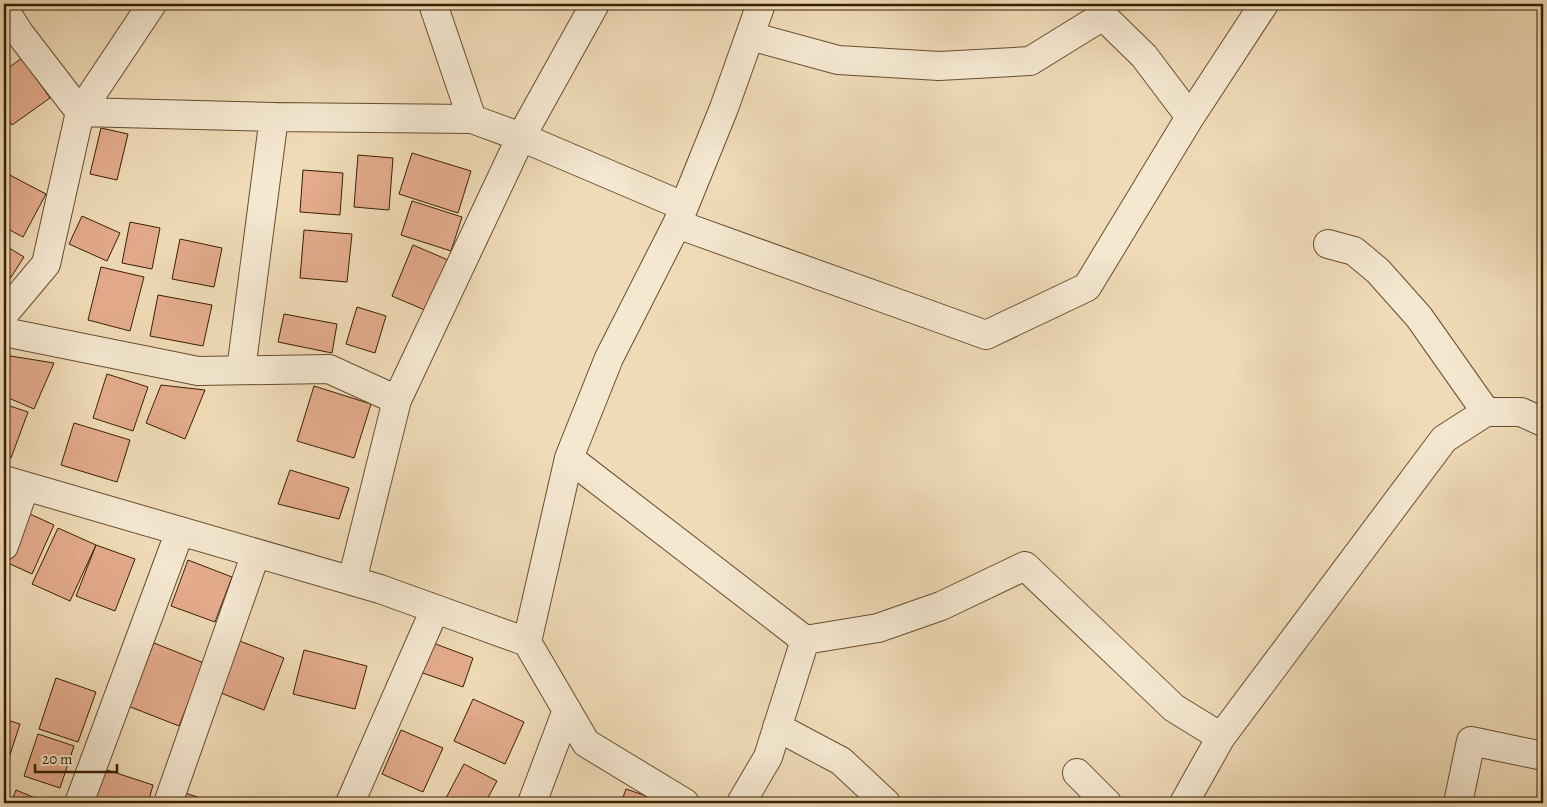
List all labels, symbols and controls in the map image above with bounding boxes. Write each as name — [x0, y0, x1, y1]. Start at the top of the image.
scale bar — [35, 742, 118, 774]
text: 20 m — [42, 749, 73, 769]

